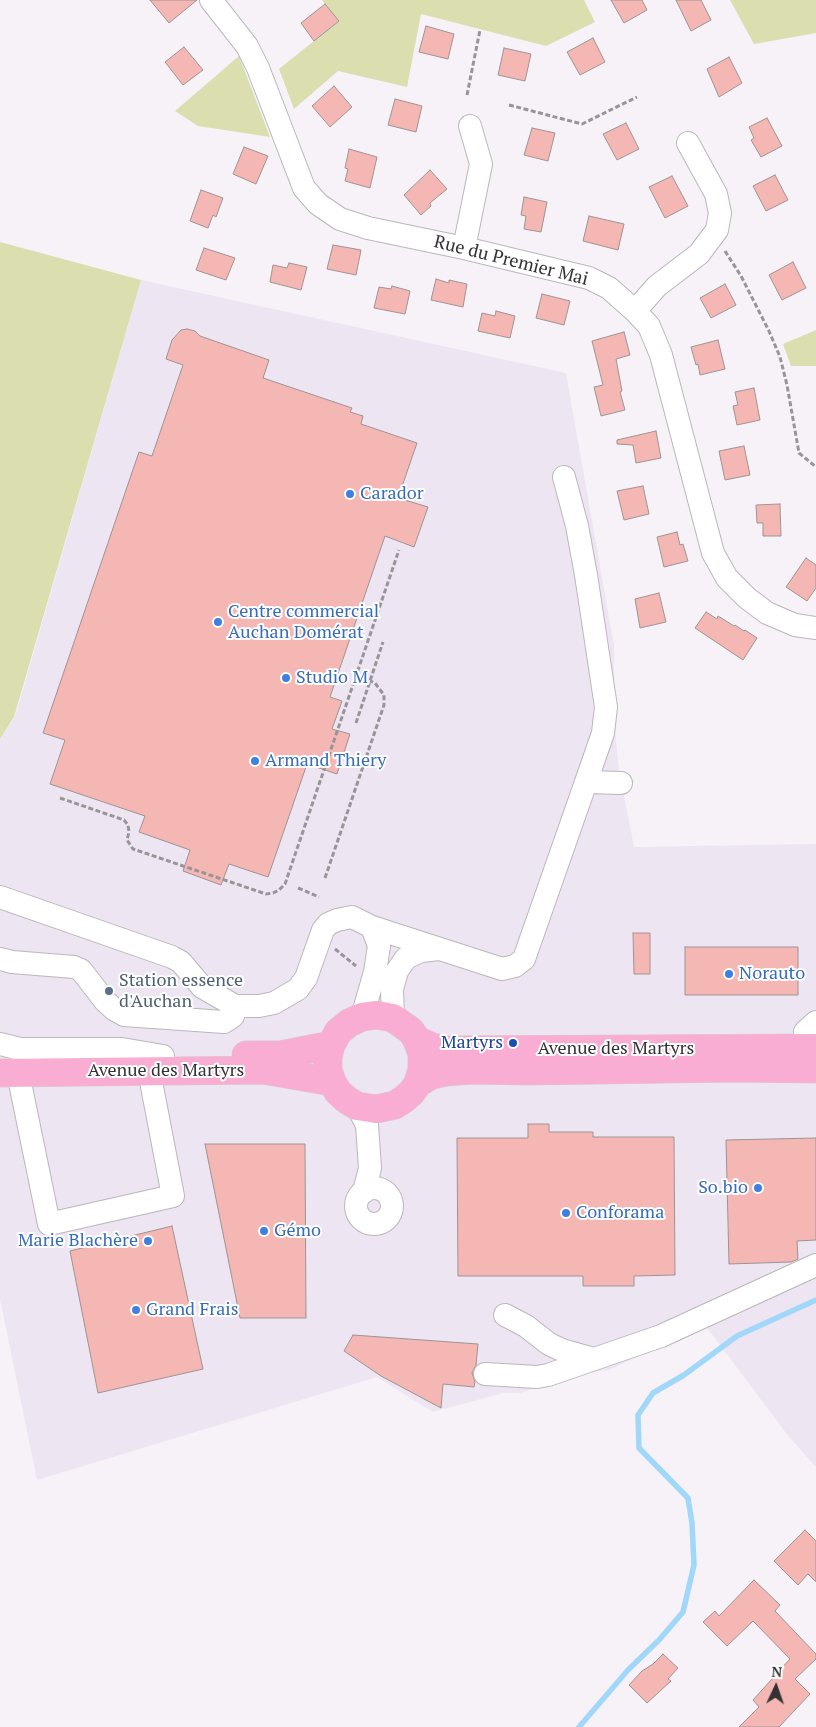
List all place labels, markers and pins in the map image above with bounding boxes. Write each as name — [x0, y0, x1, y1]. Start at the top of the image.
place label: Carador — [360, 483, 424, 505]
marker: Carador — [344, 488, 356, 500]
place label: Centre commercial Auchan Domérat — [228, 601, 379, 644]
marker: Centre commercial Auchan Domérat — [212, 616, 224, 628]
place label: Studio M — [296, 667, 368, 689]
marker: Studio M — [280, 672, 292, 684]
place label: Armand Thiery — [265, 750, 386, 772]
marker: Armand Thiery — [249, 755, 261, 767]
place label: Norauto — [739, 963, 805, 985]
marker: Norauto — [723, 968, 735, 980]
place label: Station essence d'Auchan — [119, 970, 243, 1012]
marker: Station essence d'Auchan — [103, 985, 115, 997]
place label: Martyrs — [441, 1032, 503, 1054]
marker: Martyrs — [507, 1037, 519, 1049]
place label: So.bio — [698, 1177, 748, 1199]
marker: So.bio — [752, 1182, 764, 1194]
place label: Conforama — [576, 1202, 664, 1224]
marker: Conforama — [560, 1207, 572, 1219]
place label: Gémo — [274, 1220, 321, 1242]
marker: Gémo — [258, 1225, 270, 1237]
place label: Marie Blachère — [18, 1230, 138, 1252]
marker: Marie Blachère — [142, 1235, 154, 1247]
place label: Grand Frais — [146, 1299, 238, 1321]
marker: Grand Frais — [130, 1304, 142, 1316]

